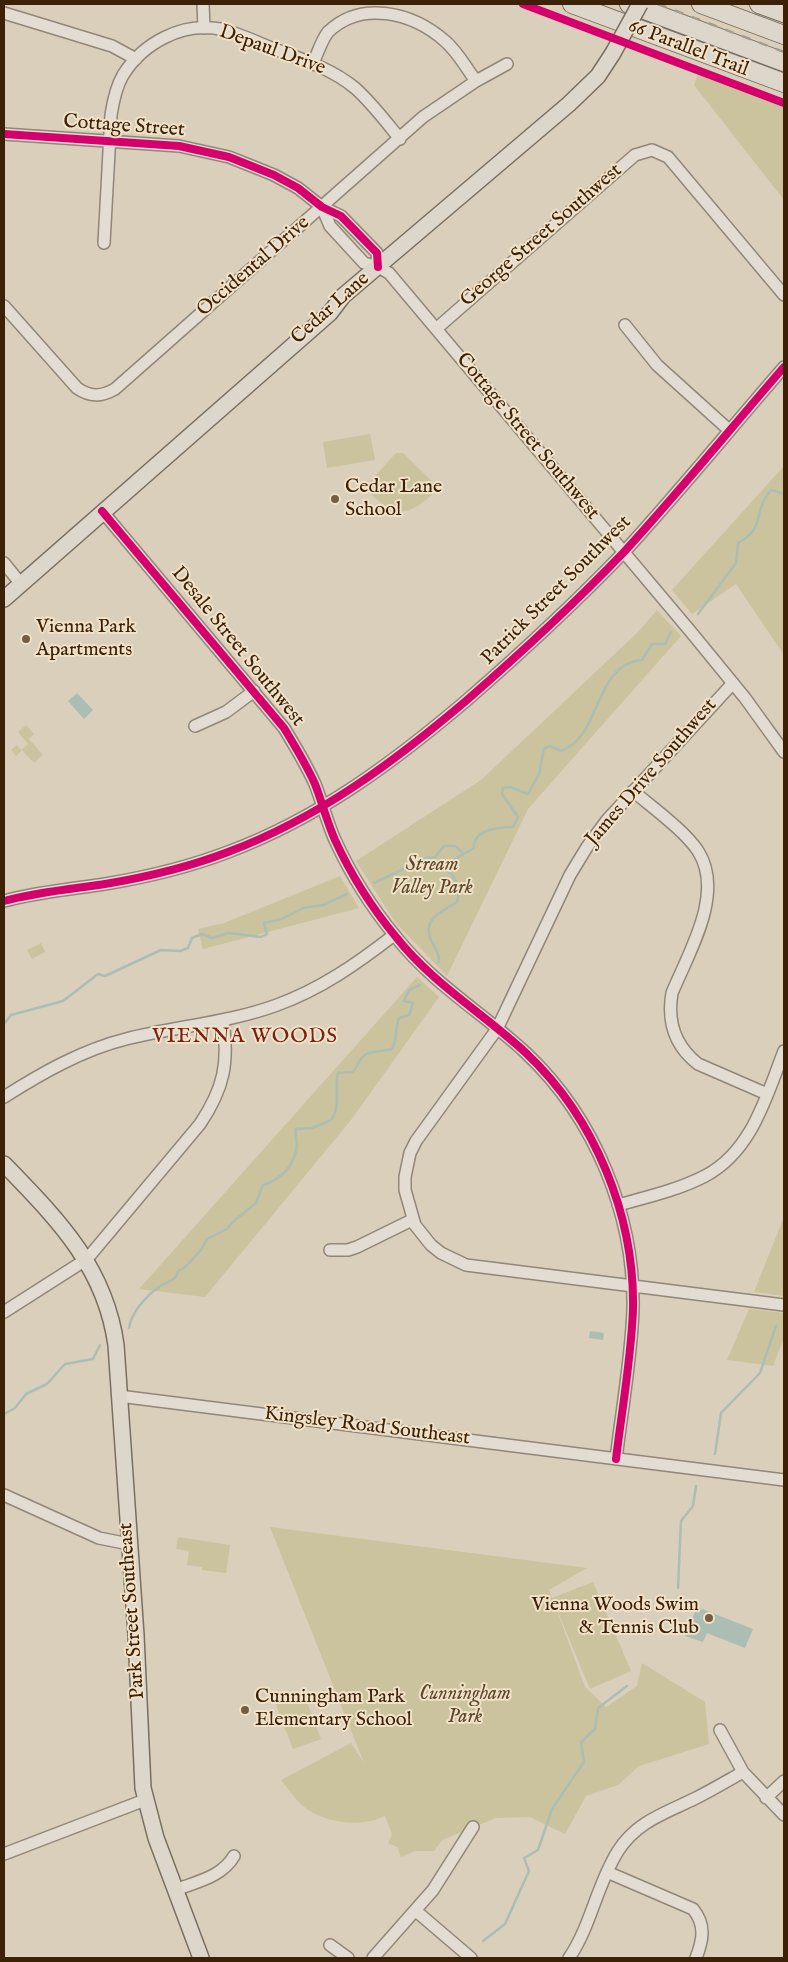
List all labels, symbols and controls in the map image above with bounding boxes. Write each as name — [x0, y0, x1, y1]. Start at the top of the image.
street label: 66 Parallel Trail — [624, 15, 752, 83]
street label: Depaul Drive — [216, 21, 328, 81]
street label: Cottage Street — [63, 111, 185, 143]
street label: George Street Southwest — [456, 159, 628, 313]
street label: Occidental Drive — [193, 212, 315, 322]
street label: Cedar Lane — [287, 268, 375, 350]
street label: Cottage Street Southwest — [450, 349, 604, 525]
place label: Cedar Lane School — [345, 476, 442, 523]
marker: Cedar Lane School — [329, 493, 341, 505]
street label: Patrick Street Southwest — [477, 511, 637, 671]
street label: Desale Street Southwest — [165, 562, 309, 732]
place label: Vienna Park Apartments — [36, 616, 136, 663]
marker: Vienna Park Apartments — [20, 633, 32, 645]
street label: James Drive Southwest — [581, 694, 723, 852]
park label: Stream Valley Park — [391, 854, 473, 901]
district label: VIENNA WOODS — [150, 1025, 340, 1051]
street label: Kingsley Road Southeast — [263, 1402, 471, 1452]
street label: Park Street Southeast — [115, 1522, 151, 1700]
place label: Vienna Woods Swim & Tennis Club — [532, 1594, 699, 1641]
marker: Vienna Woods Swim & Tennis Club — [703, 1612, 715, 1624]
park label: Cunningham Park — [419, 1683, 511, 1730]
place label: Cunningham Park Elementary School — [255, 1686, 412, 1733]
marker: Cunningham Park Elementary School — [239, 1704, 251, 1716]

